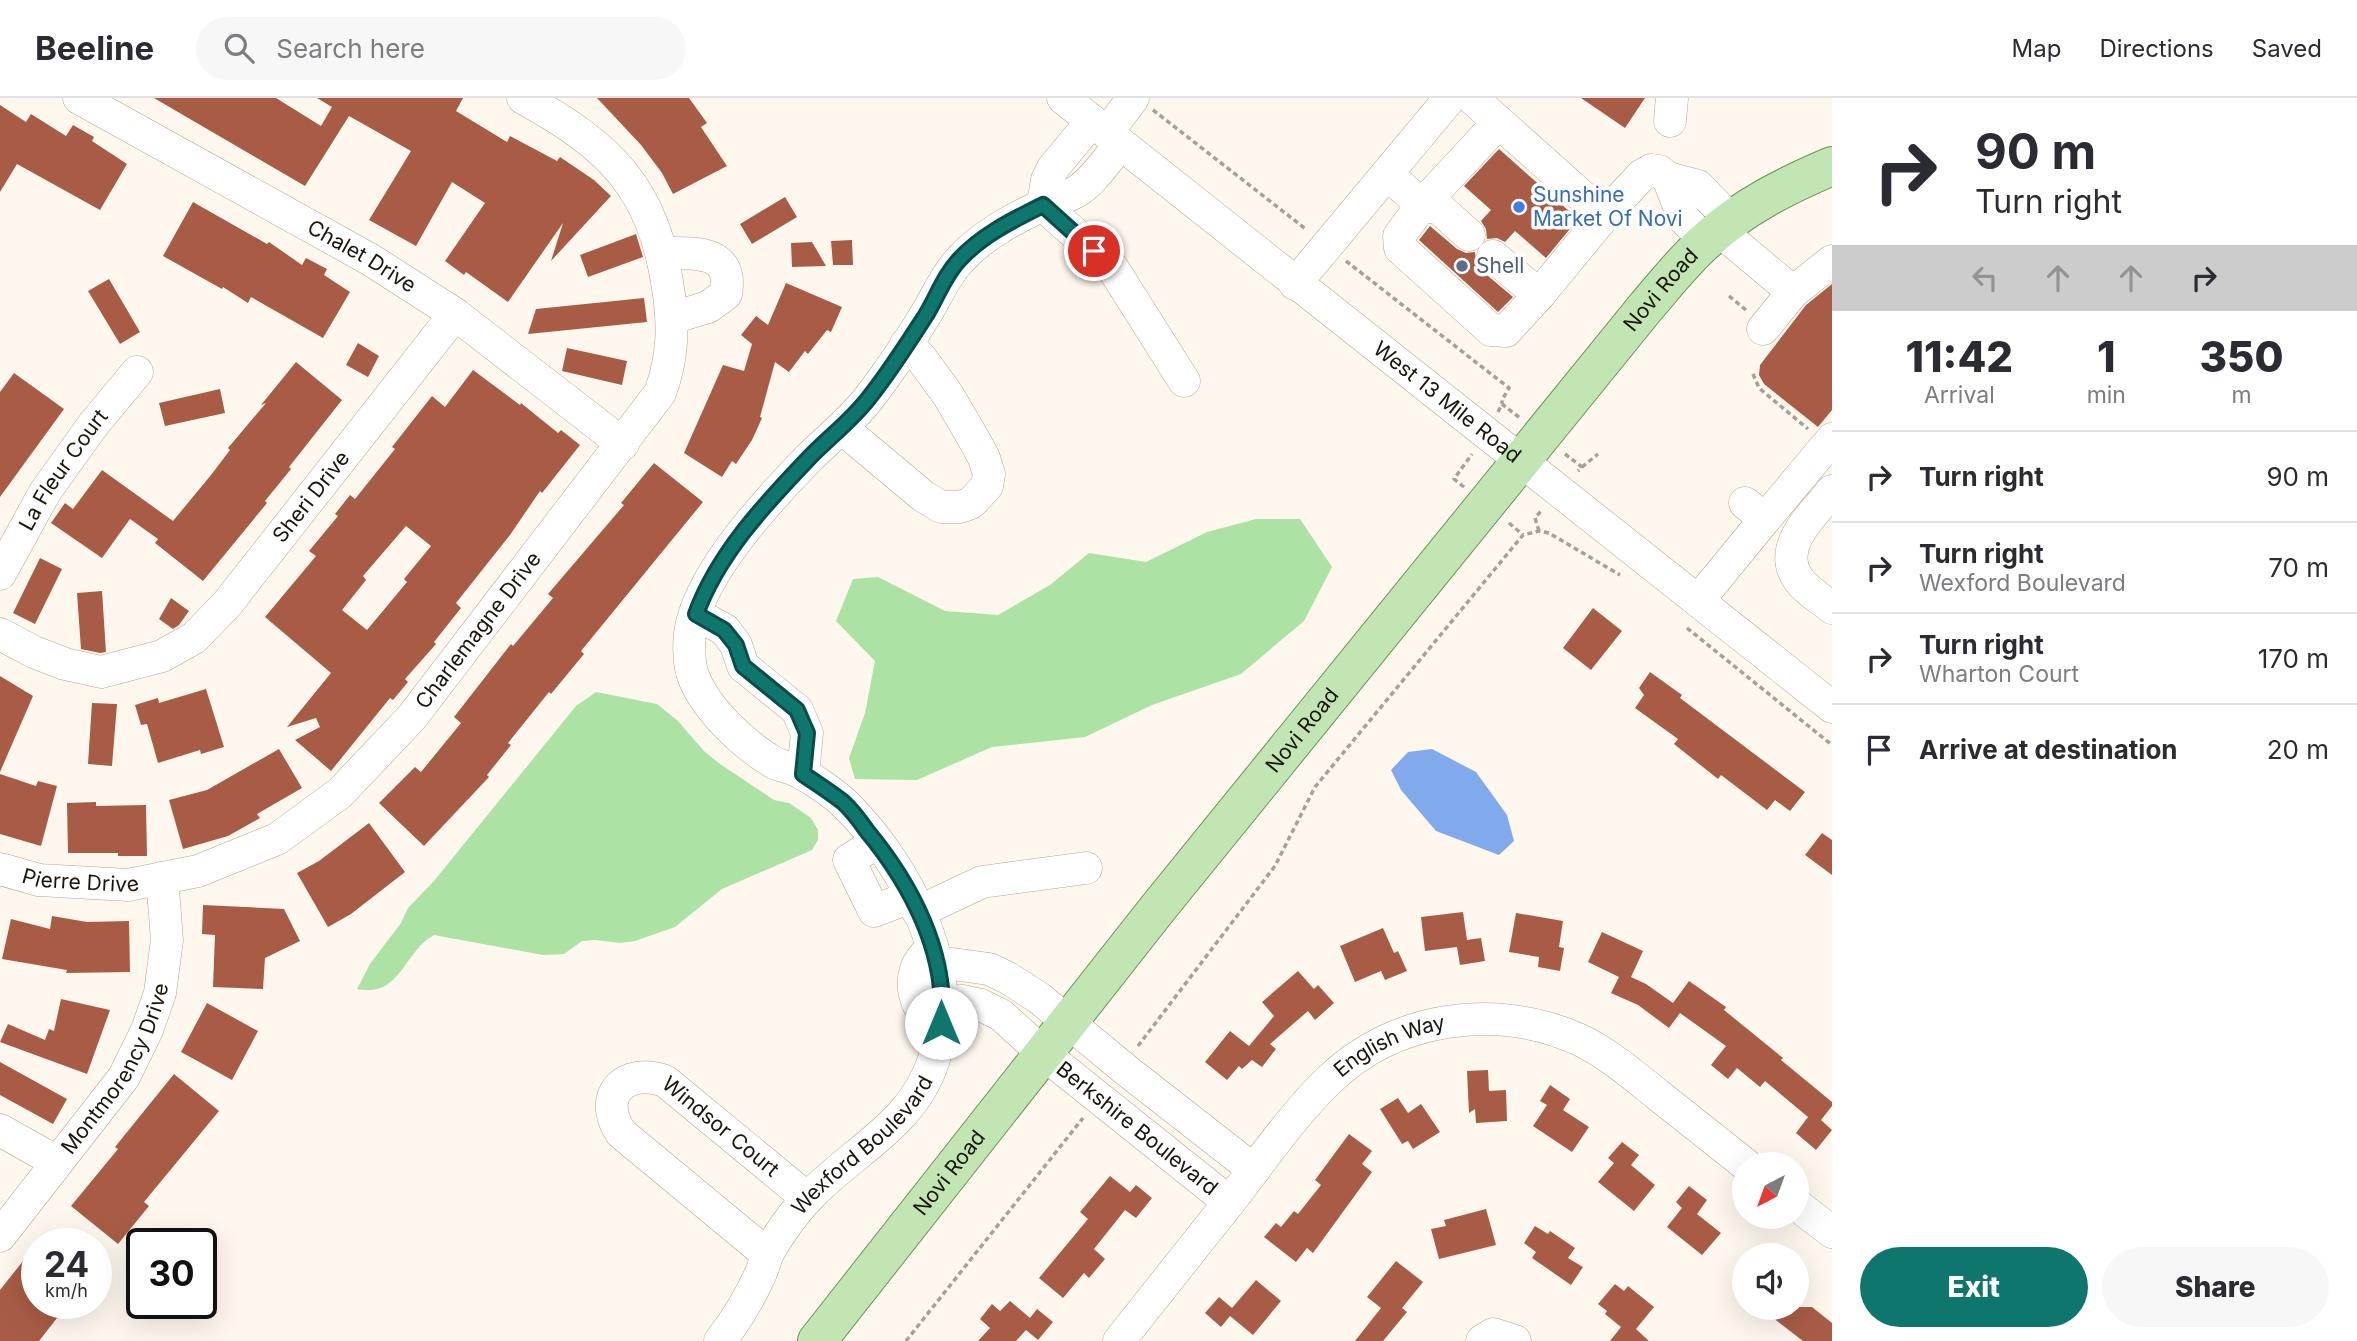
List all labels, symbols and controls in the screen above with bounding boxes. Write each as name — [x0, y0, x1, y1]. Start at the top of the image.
search box — [196, 17, 686, 80]
text: Beeline — [35, 28, 154, 68]
icon: search — [220, 29, 258, 67]
text: Search here — [276, 33, 425, 64]
text: Map — [2012, 34, 2061, 63]
text: Directions — [2099, 34, 2214, 63]
text: Saved — [2252, 34, 2322, 63]
text: 90 m — [1975, 122, 2096, 181]
icon: right — [1860, 126, 1951, 217]
place label: Sunshine Market Of Novi — [1533, 182, 1683, 231]
text: Turn right — [1975, 182, 2122, 221]
marker: Sunshine Market Of Novi — [1511, 199, 1527, 215]
street label: Chalet Drive — [303, 214, 421, 298]
pin — [1064, 221, 1124, 281]
icon: arrive — [1075, 232, 1113, 270]
street label: Novi Road — [1618, 243, 1703, 336]
place label: Shell — [1476, 253, 1524, 278]
marker: Shell — [1454, 258, 1470, 274]
icon: left — [1966, 259, 2004, 297]
icon: ahead — [2039, 259, 2077, 297]
icon: ahead — [2112, 259, 2150, 297]
icon: right — [2185, 259, 2223, 297]
text: 11:42 — [1906, 331, 2013, 382]
text: 1 — [2097, 331, 2116, 382]
text: 350 — [2199, 331, 2283, 382]
street label: West 13 Mile Road — [1369, 336, 1526, 468]
text: Arrival — [1924, 381, 1995, 409]
text: min — [2087, 381, 2126, 409]
text: m — [2231, 381, 2252, 409]
street label: La Fleur Court — [13, 404, 113, 535]
street label: Sheri Drive — [267, 446, 354, 547]
icon: right — [1860, 458, 1898, 496]
text: Turn right — [1919, 461, 2044, 492]
text: 90 m — [2266, 461, 2329, 492]
text: Turn right — [1919, 538, 2044, 569]
street label: Charlemagne Drive — [410, 547, 546, 714]
icon: right — [1860, 549, 1898, 587]
text: 70 m — [2268, 552, 2329, 583]
text: Wexford Boulevard — [1919, 569, 2126, 597]
text: Turn right — [1919, 629, 2044, 660]
icon: right — [1860, 640, 1898, 678]
text: 170 m — [2258, 643, 2329, 674]
text: Wharton Court — [1919, 660, 2079, 688]
street label: Novi Road — [1260, 683, 1344, 777]
icon: arrive — [1860, 731, 1898, 769]
text: Arrive at destination — [1919, 734, 2178, 765]
text: 20 m — [2267, 734, 2329, 765]
street label: Pierre Drive — [19, 863, 141, 897]
street label: Montmorency Drive — [56, 982, 173, 1159]
position arrow — [904, 986, 978, 1060]
street label: English Way — [1328, 1009, 1447, 1082]
street label: Berkshire Boulevard — [1052, 1056, 1223, 1200]
street label: Windsor Court — [657, 1071, 784, 1182]
street label: Wexford Boulevard — [786, 1071, 938, 1219]
street label: Novi Road — [908, 1125, 990, 1220]
north arrow — [1732, 1152, 1810, 1228]
map controls — [1732, 1152, 1809, 1320]
speed limit sign: 30 — [126, 1228, 217, 1319]
text: 24 — [44, 1243, 89, 1285]
button: sound — [1732, 1243, 1809, 1320]
button: Exit — [1860, 1247, 2088, 1327]
button: Share — [2102, 1247, 2329, 1327]
text: km/h — [45, 1280, 88, 1301]

